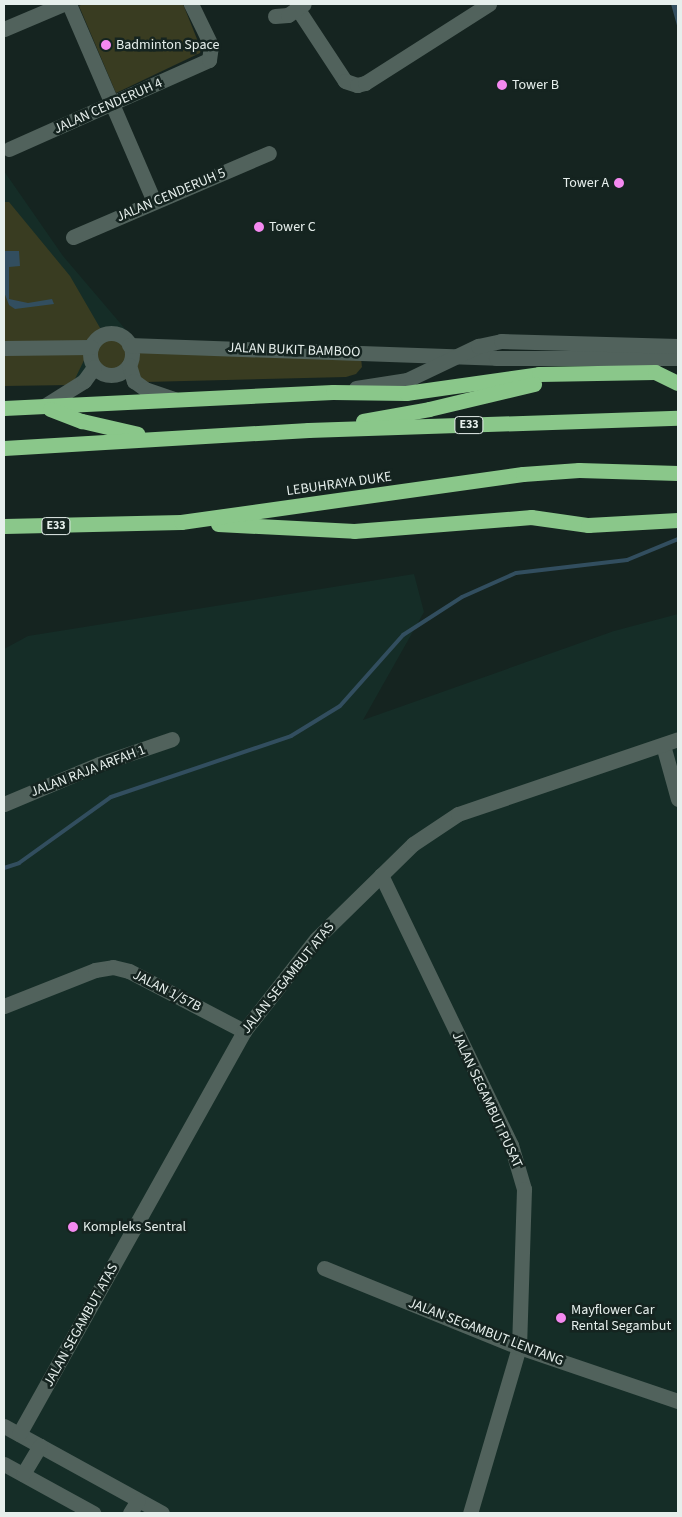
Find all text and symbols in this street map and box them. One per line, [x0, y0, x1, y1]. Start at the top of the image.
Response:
place label: Badminton Space [116, 37, 219, 53]
marker: Badminton Space [100, 39, 112, 51]
street label: JALAN CENDERUH 4 [51, 75, 165, 137]
place label: Tower B [512, 77, 559, 93]
marker: Tower B [496, 79, 508, 91]
street label: JALAN CENDERUH 5 [114, 164, 228, 226]
place label: Tower A [563, 175, 609, 191]
marker: Tower A [613, 177, 625, 189]
place label: Tower C [269, 219, 316, 235]
marker: Tower C [253, 221, 265, 233]
street label: JALAN BUKIT BAMBOO [227, 339, 361, 361]
road number: E33 [454, 416, 484, 434]
street label: LEBUHRAYA DUKE [285, 468, 393, 500]
road number: E33 [41, 516, 71, 536]
street label: JALAN RAJA ARFAH 1 [28, 741, 148, 801]
street label: JALAN SEGAMBUT ATAS [238, 919, 338, 1037]
street label: JALAN 1/57B [130, 967, 204, 1015]
street label: JALAN SEGAMBUT PUSAT [448, 1029, 526, 1171]
place label: Kompleks Sentral [83, 1219, 186, 1235]
marker: Kompleks Sentral [67, 1221, 79, 1233]
street label: JALAN SEGAMBUT ATAS [40, 1260, 122, 1390]
street label: JALAN SEGAMBUT LENTANG [406, 1295, 566, 1369]
place label: Mayflower Car Rental Segambut [571, 1302, 671, 1334]
marker: Mayflower Car Rental Segambut [555, 1312, 567, 1324]

